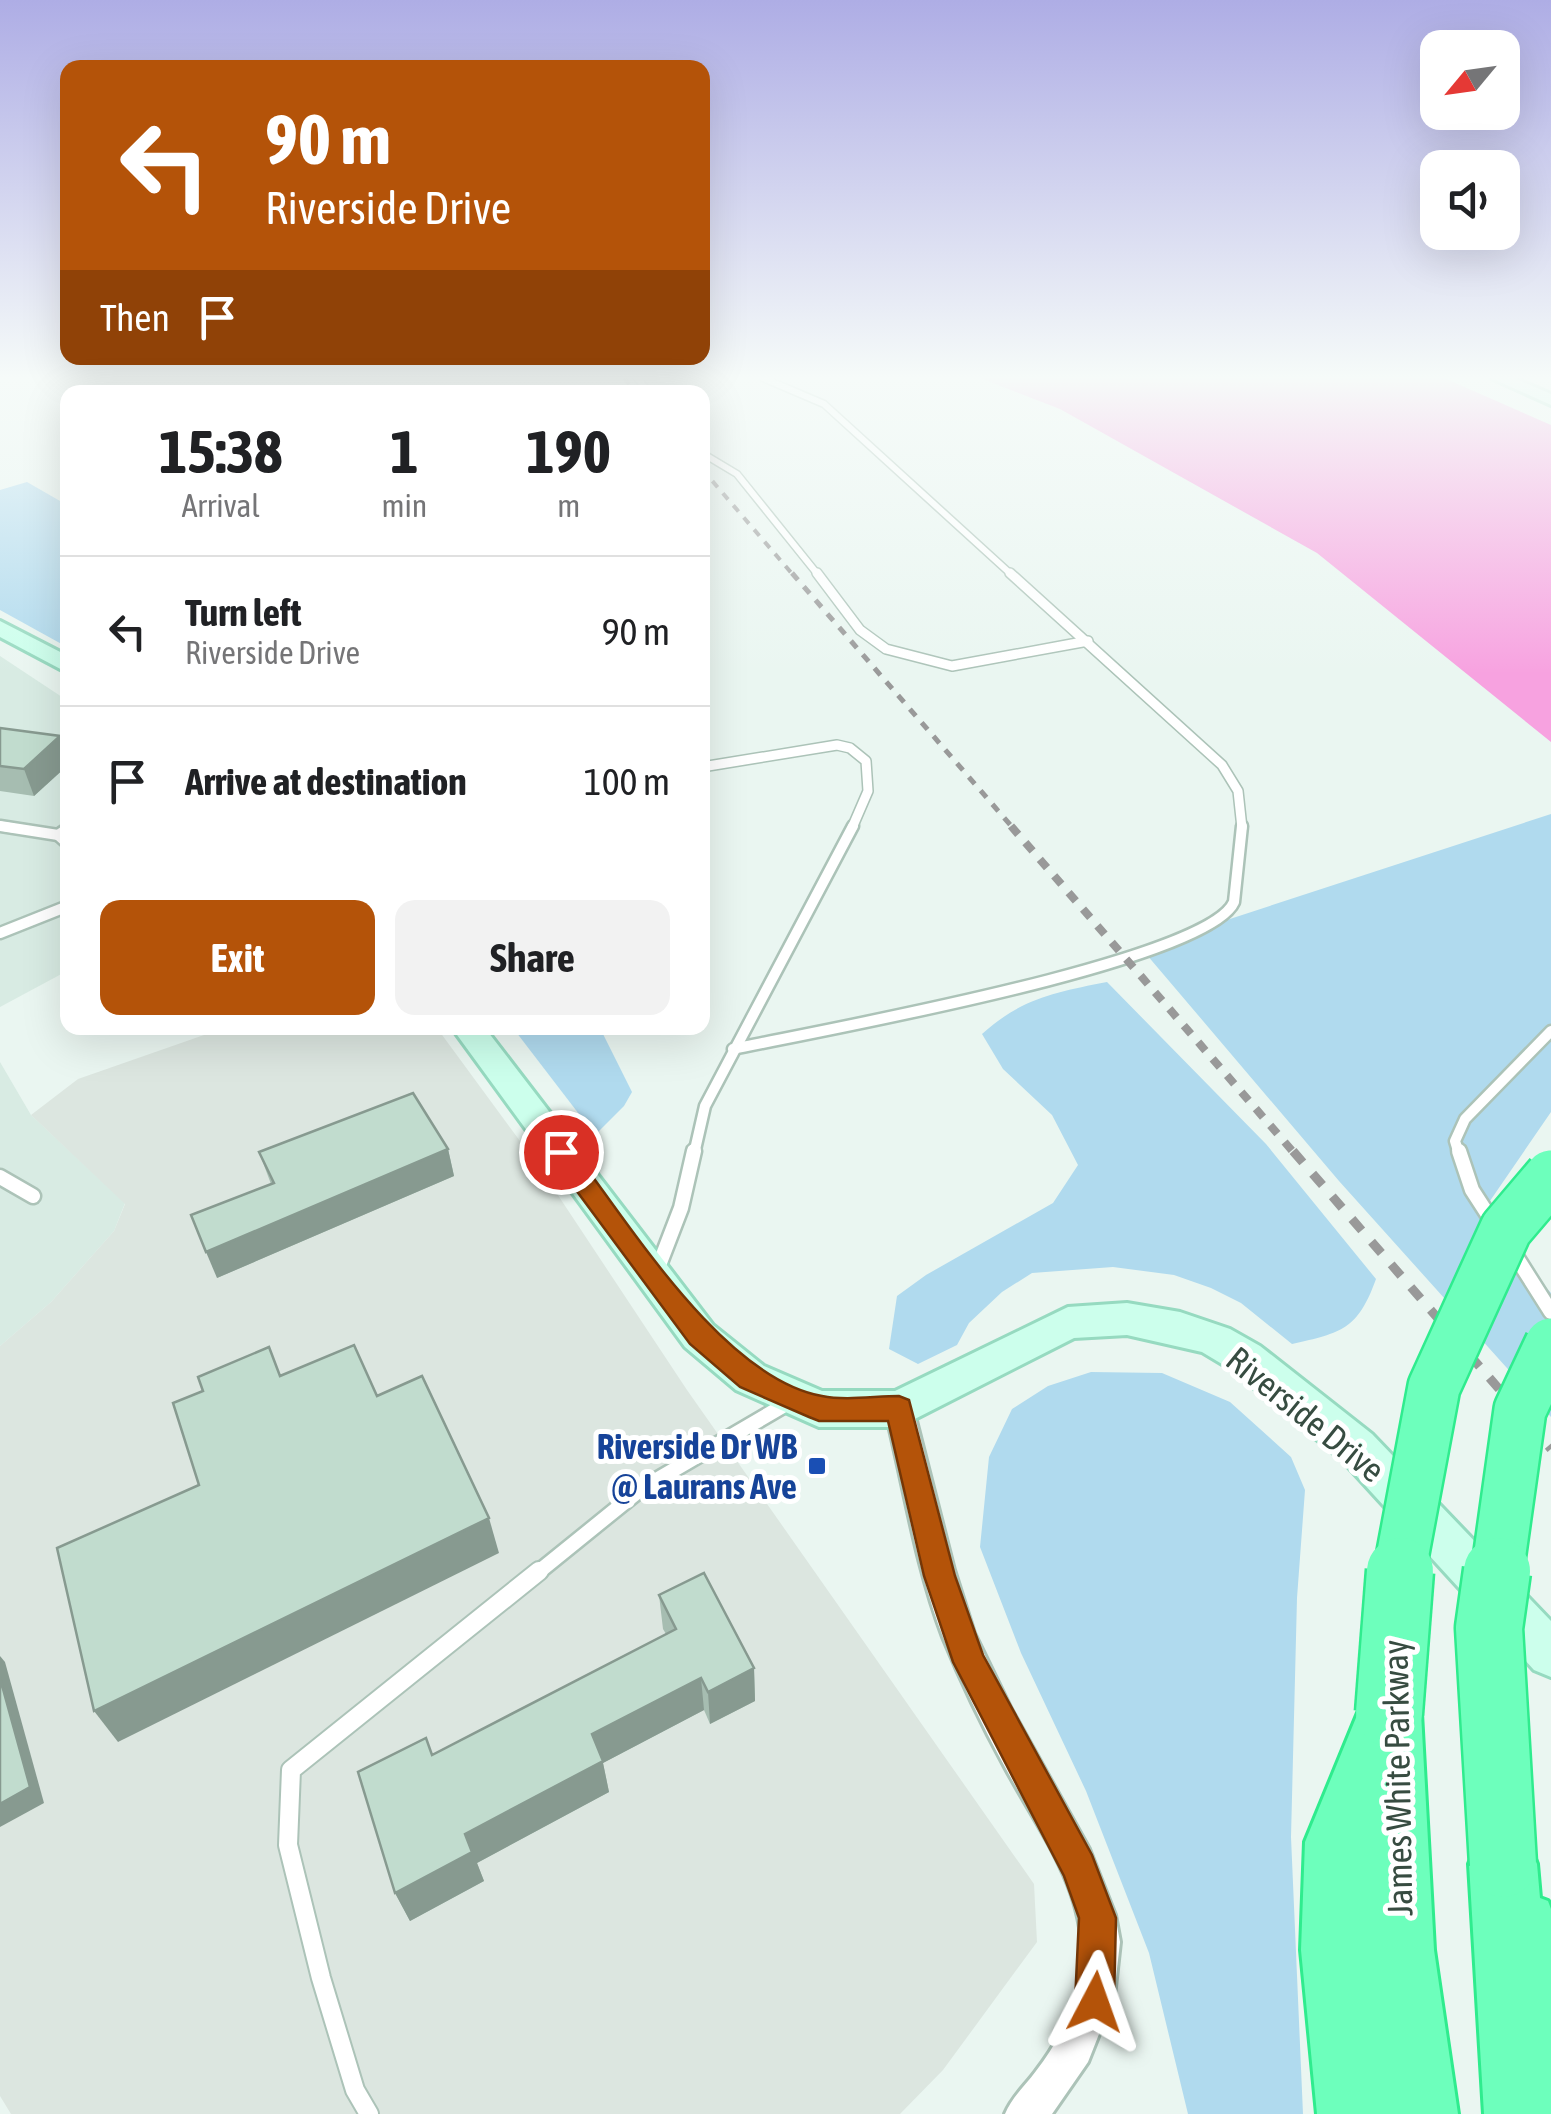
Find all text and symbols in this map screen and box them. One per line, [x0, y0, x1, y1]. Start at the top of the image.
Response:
north arrow [1420, 30, 1520, 130]
map controls [1420, 30, 1520, 250]
text: 90 m [265, 99, 391, 179]
icon: left [100, 100, 230, 230]
button: sound [1420, 150, 1520, 250]
text: Riverside Drive [265, 182, 511, 234]
icon: arrive [190, 290, 245, 345]
text: Then [100, 296, 170, 339]
text: 15:38 [159, 417, 282, 486]
text: 1 [390, 417, 419, 486]
text: 190 [526, 417, 611, 486]
text: Arrival [182, 487, 260, 524]
text: min [381, 487, 427, 524]
text: m [557, 487, 580, 524]
text: Turn left [185, 591, 301, 634]
icon: left [100, 604, 155, 659]
text: 90 m [602, 610, 670, 653]
text: Riverside Drive [185, 634, 360, 671]
icon: arrive [100, 754, 155, 809]
text: Arrive at destination [185, 760, 467, 803]
text: 100 m [584, 760, 670, 803]
button: Exit [100, 900, 375, 1015]
button: Share [395, 900, 670, 1015]
pin [519, 1110, 604, 1195]
icon: arrive [534, 1125, 589, 1180]
street label: Riverside Drive [1219, 1338, 1393, 1490]
place label: Riverside Dr WB @ Laurans Ave [597, 1426, 797, 1506]
marker: Riverside Dr WB @ Laurans Ave [806, 1455, 828, 1477]
street label: James White Parkway [1375, 1640, 1419, 1916]
position arrow [1043, 1950, 1147, 2054]

